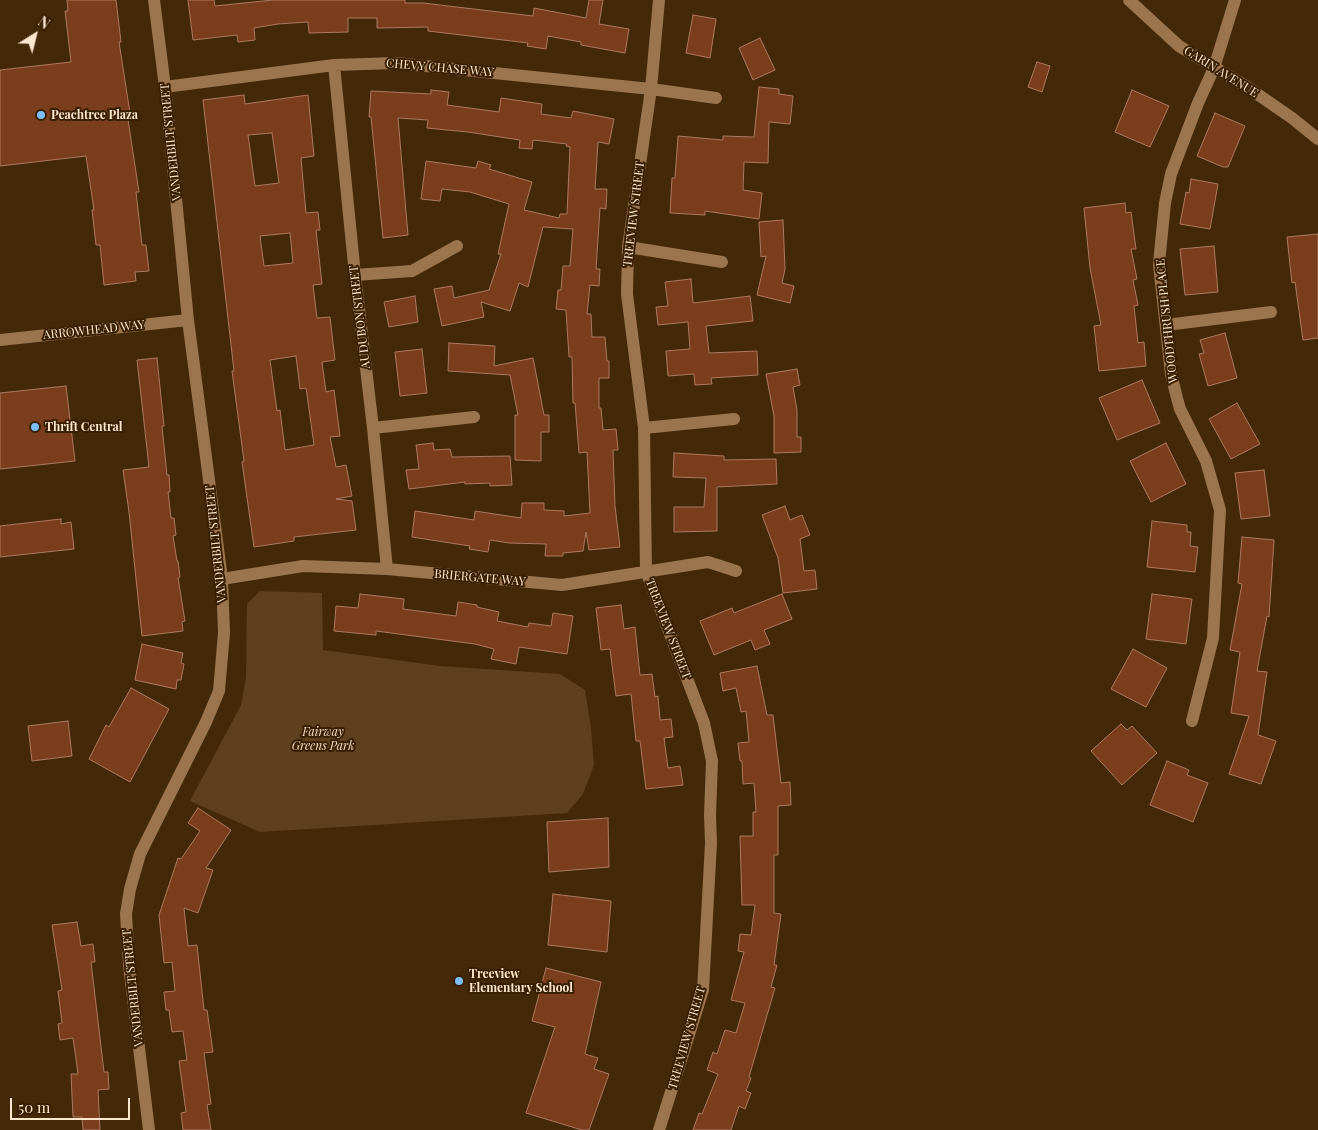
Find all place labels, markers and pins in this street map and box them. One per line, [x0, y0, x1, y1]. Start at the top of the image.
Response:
place label: Peachtree Plaza [51, 108, 138, 122]
marker: Peachtree Plaza [35, 109, 47, 121]
place label: Thrift Central [45, 420, 122, 434]
marker: Thrift Central [29, 421, 41, 433]
place label: Treeview Elementary School [469, 967, 573, 995]
marker: Treeview Elementary School [453, 975, 465, 987]

